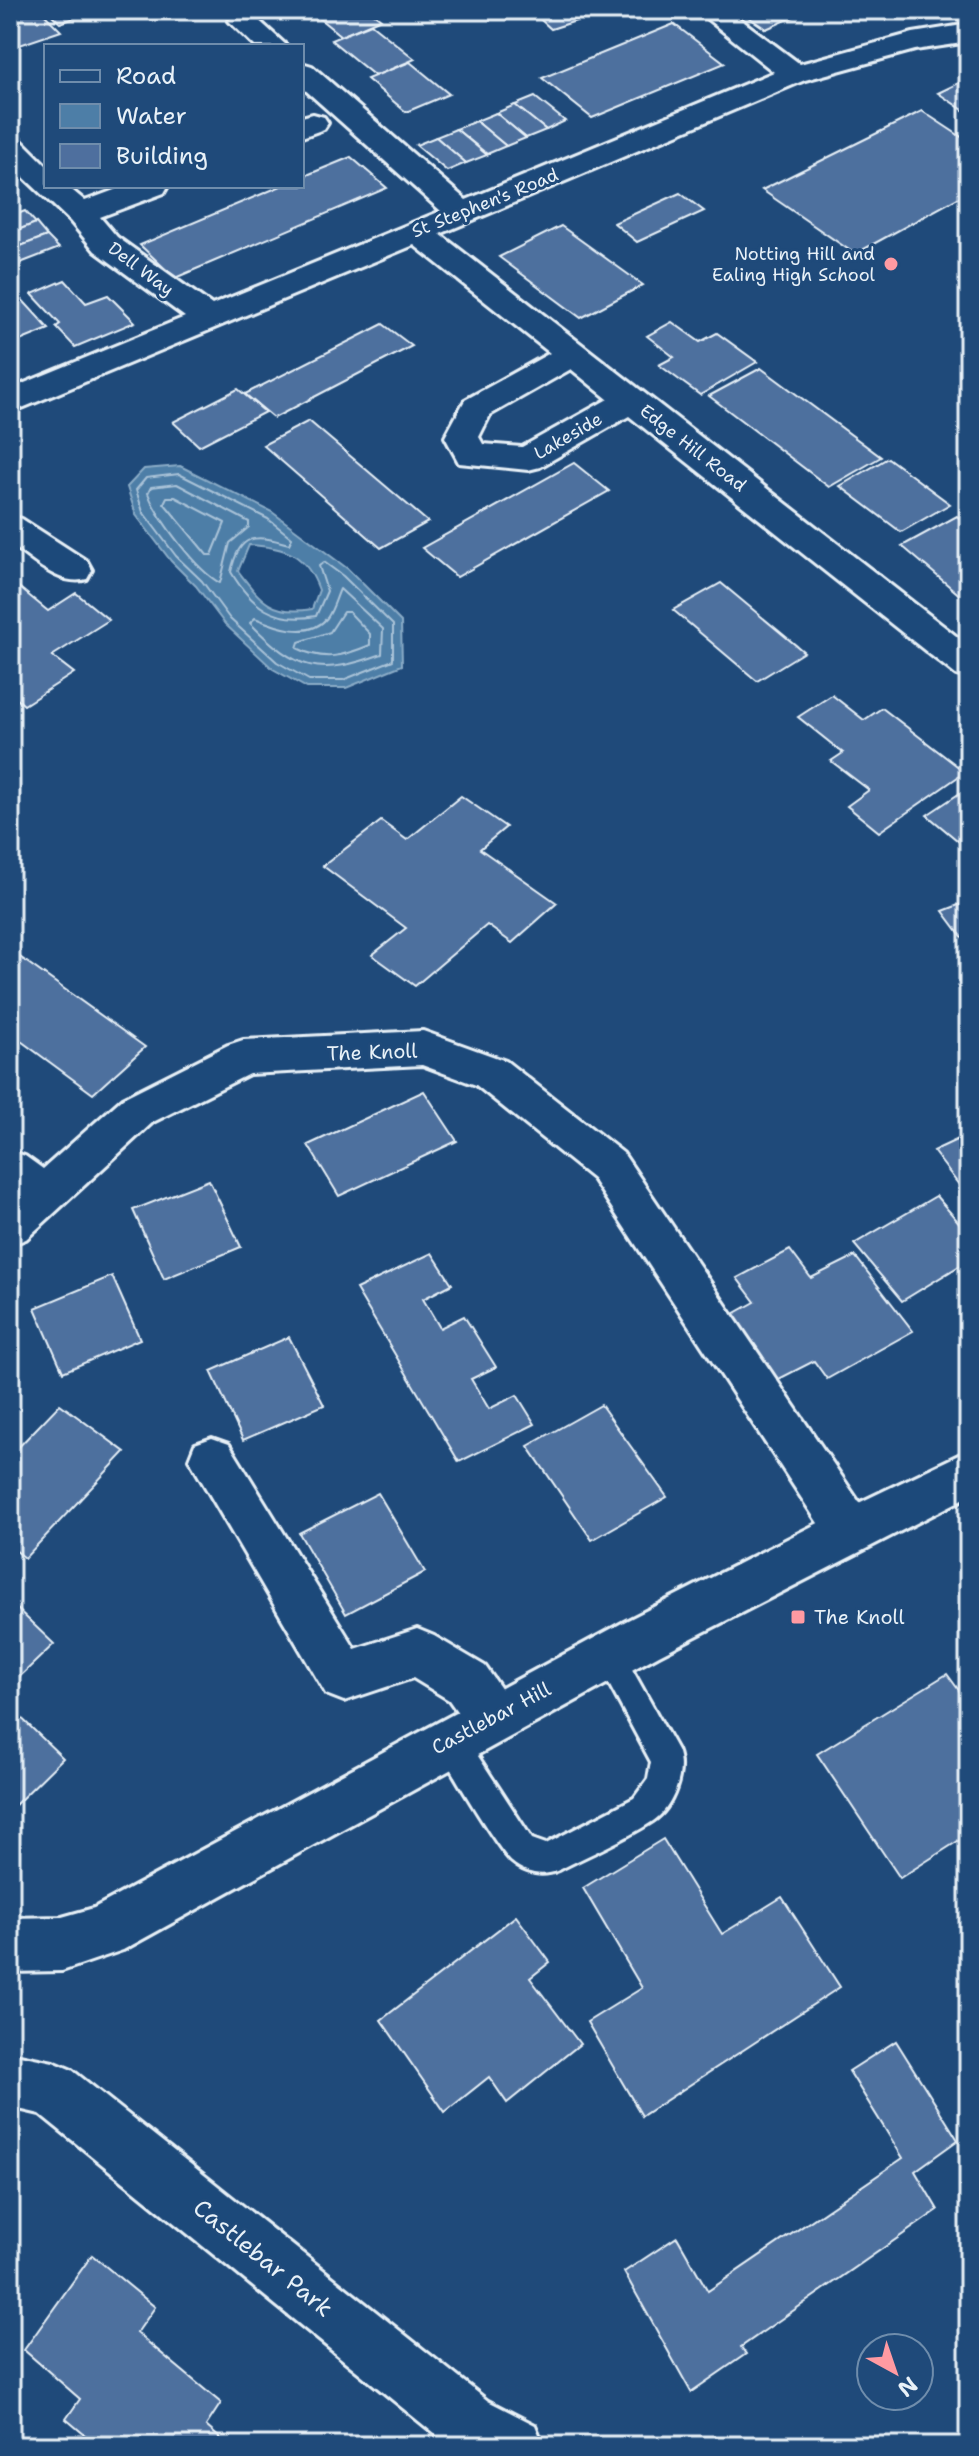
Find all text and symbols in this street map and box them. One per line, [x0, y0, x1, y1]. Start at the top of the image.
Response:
legend [44, 44, 304, 188]
text: Road [116, 60, 176, 92]
text: Water [116, 100, 187, 132]
text: Building [116, 140, 208, 172]
street label: St Stephen's Road [408, 163, 562, 243]
street label: Dell Way [103, 236, 179, 302]
place label: Notting Hill and Ealing High School [712, 242, 876, 287]
marker: Notting Hill and Ealing High School [882, 255, 900, 273]
street label: Edge Hill Road [635, 399, 751, 497]
street label: Lakeside [529, 407, 607, 465]
street label: The Knoll [326, 1037, 418, 1067]
place label: The Knoll [814, 1604, 905, 1630]
marker: The Knoll [789, 1608, 807, 1626]
street label: Castlebar Hill [427, 1676, 555, 1760]
street label: Castlebar Park [186, 2192, 340, 2324]
north arrow [855, 2332, 935, 2412]
text: N [892, 2370, 924, 2404]

